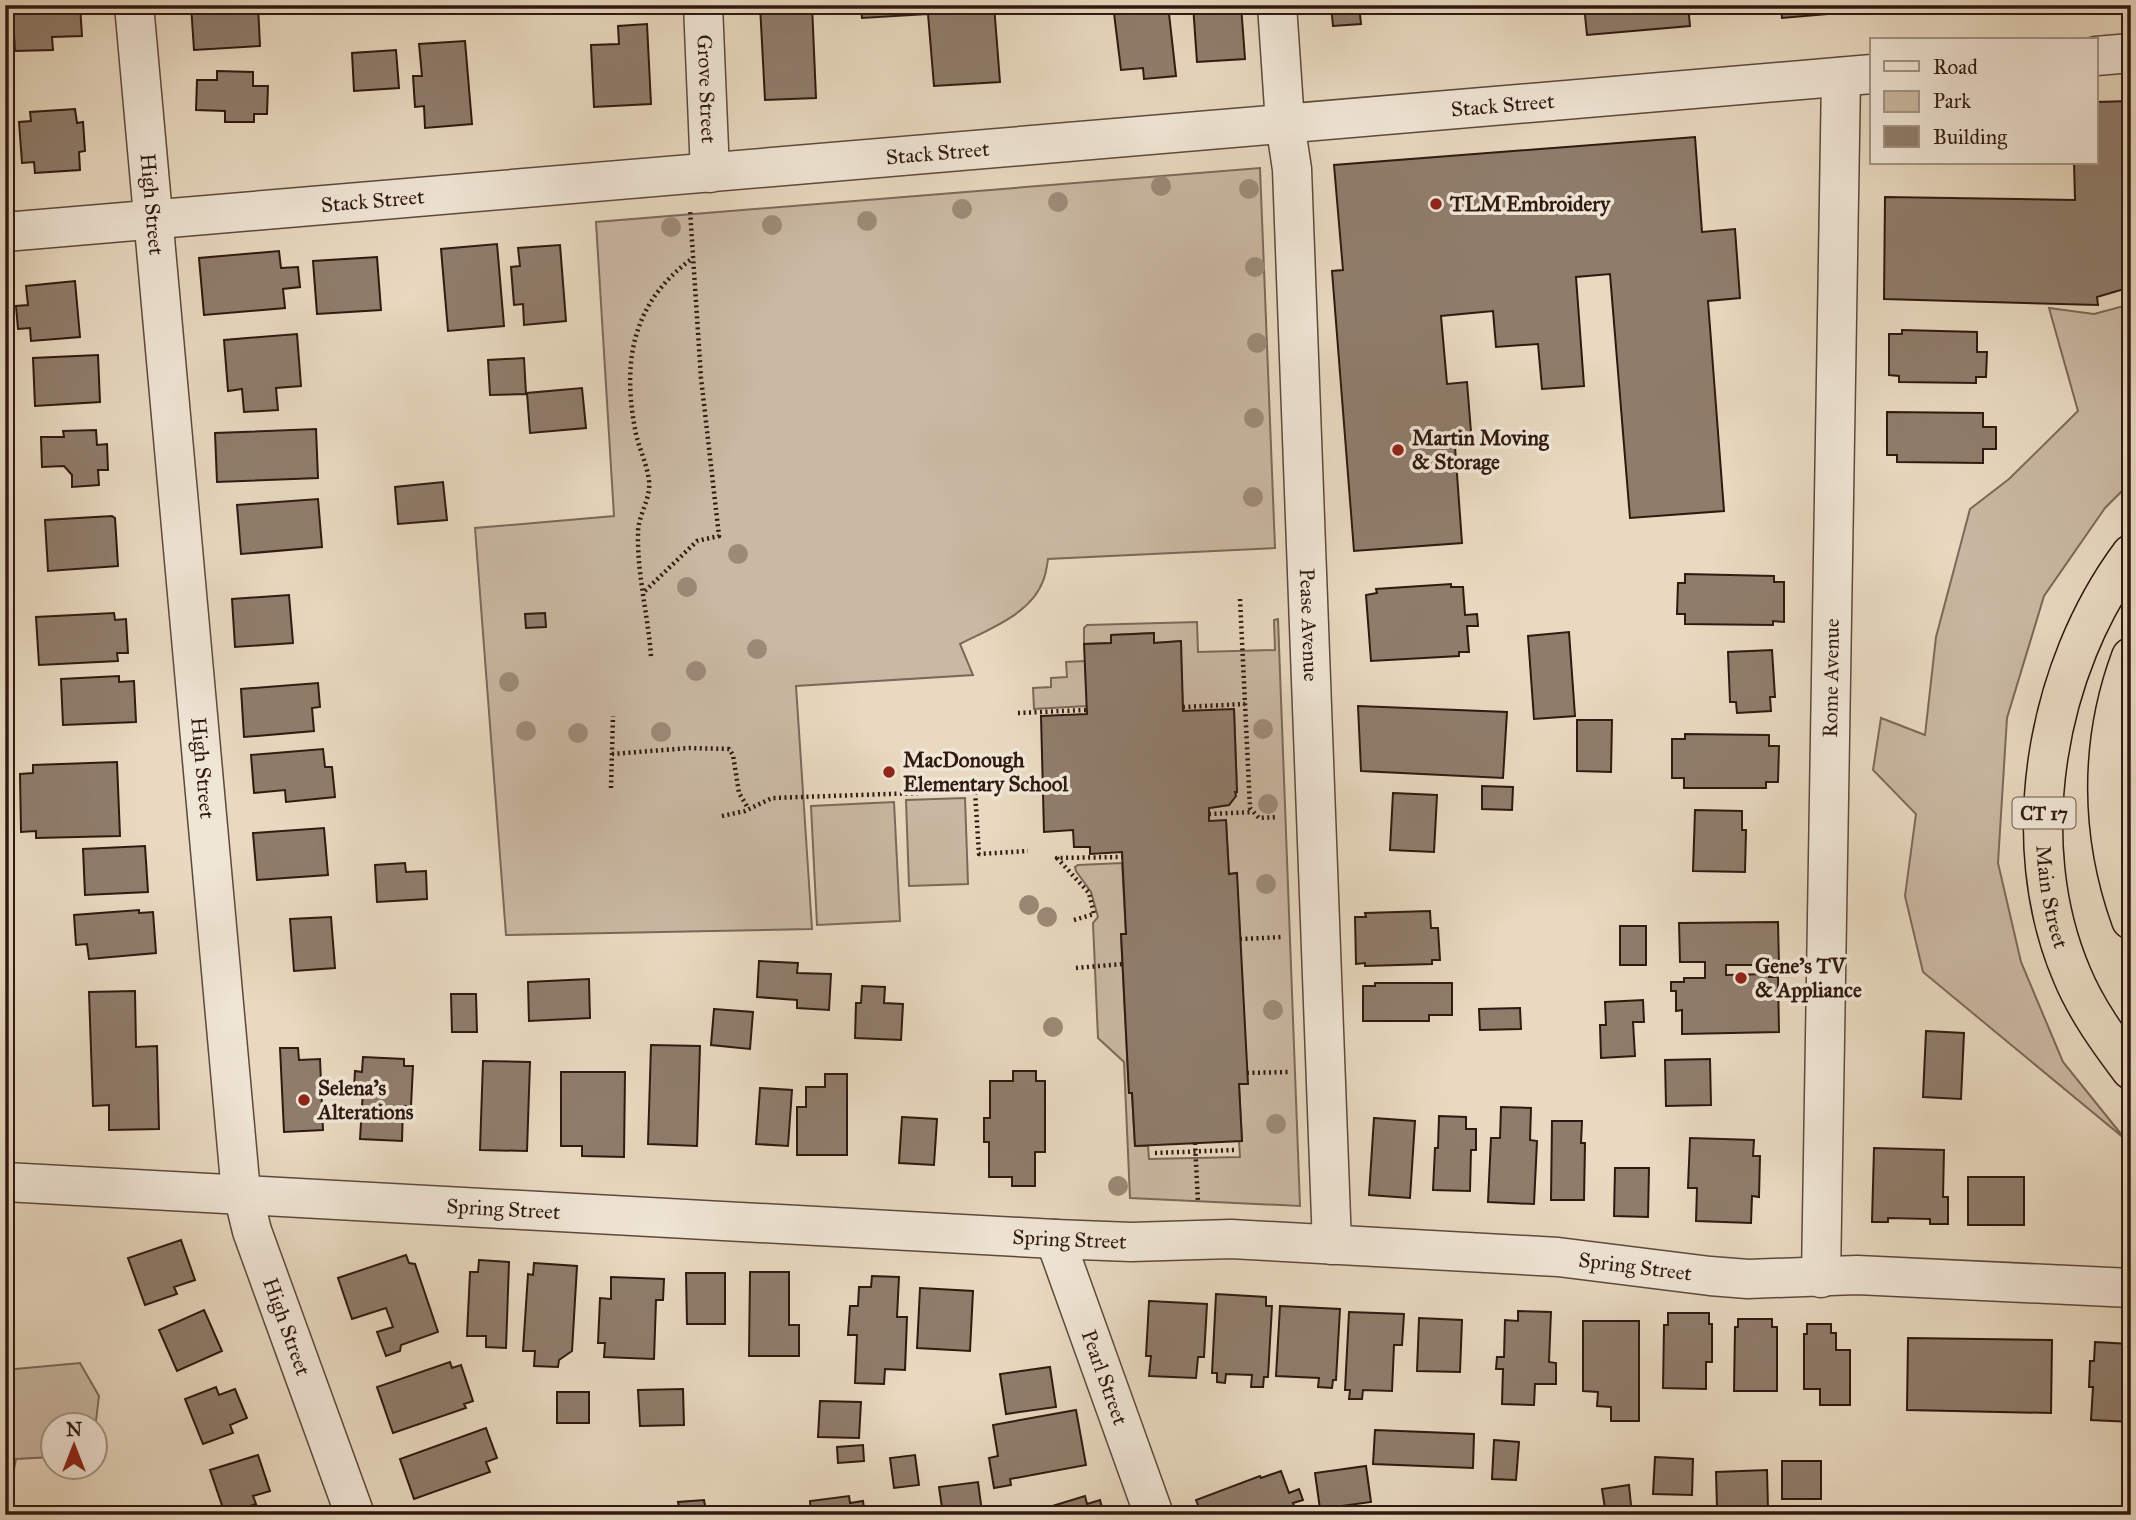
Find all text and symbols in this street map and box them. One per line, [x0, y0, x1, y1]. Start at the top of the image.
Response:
street label: Grove Street [691, 34, 722, 145]
legend [1870, 38, 2098, 164]
text: Road [1933, 54, 1978, 80]
street label: Stack Street [1450, 88, 1556, 123]
text: Park [1933, 88, 1971, 114]
text: Building [1933, 124, 2007, 150]
street label: Stack Street [885, 136, 991, 170]
street label: High Street [134, 152, 170, 257]
street label: Stack Street [320, 184, 426, 218]
place label: TLM Embroidery [1449, 191, 1611, 217]
marker: TLM Embroidery [1428, 196, 1444, 212]
place label: Martin Moving & Storage [1412, 425, 1550, 475]
marker: Martin Moving & Storage [1390, 442, 1406, 458]
street label: Pease Avenue [1294, 568, 1324, 682]
street label: Rome Avenue [1817, 618, 1845, 738]
street label: High Street [185, 716, 220, 821]
place label: MacDonough Elementary School [903, 747, 1069, 797]
marker: MacDonough Elementary School [881, 764, 897, 780]
road number: CT 17 [2012, 798, 2076, 828]
street label: Main Street [2030, 844, 2074, 952]
place label: Gene's TV & Appliance [1755, 953, 1862, 1003]
marker: Gene's TV & Appliance [1733, 970, 1749, 986]
place label: Selena's Alterations [316, 1075, 414, 1125]
marker: Selena's Alterations [296, 1092, 312, 1108]
street label: Spring Street [446, 1193, 562, 1225]
street label: Spring Street [1012, 1224, 1128, 1255]
street label: Spring Street [1577, 1247, 1694, 1287]
street label: High Street [257, 1274, 317, 1380]
street label: Pearl Street [1076, 1326, 1134, 1429]
north arrow [38, 1412, 108, 1482]
text: N [66, 1418, 82, 1441]

